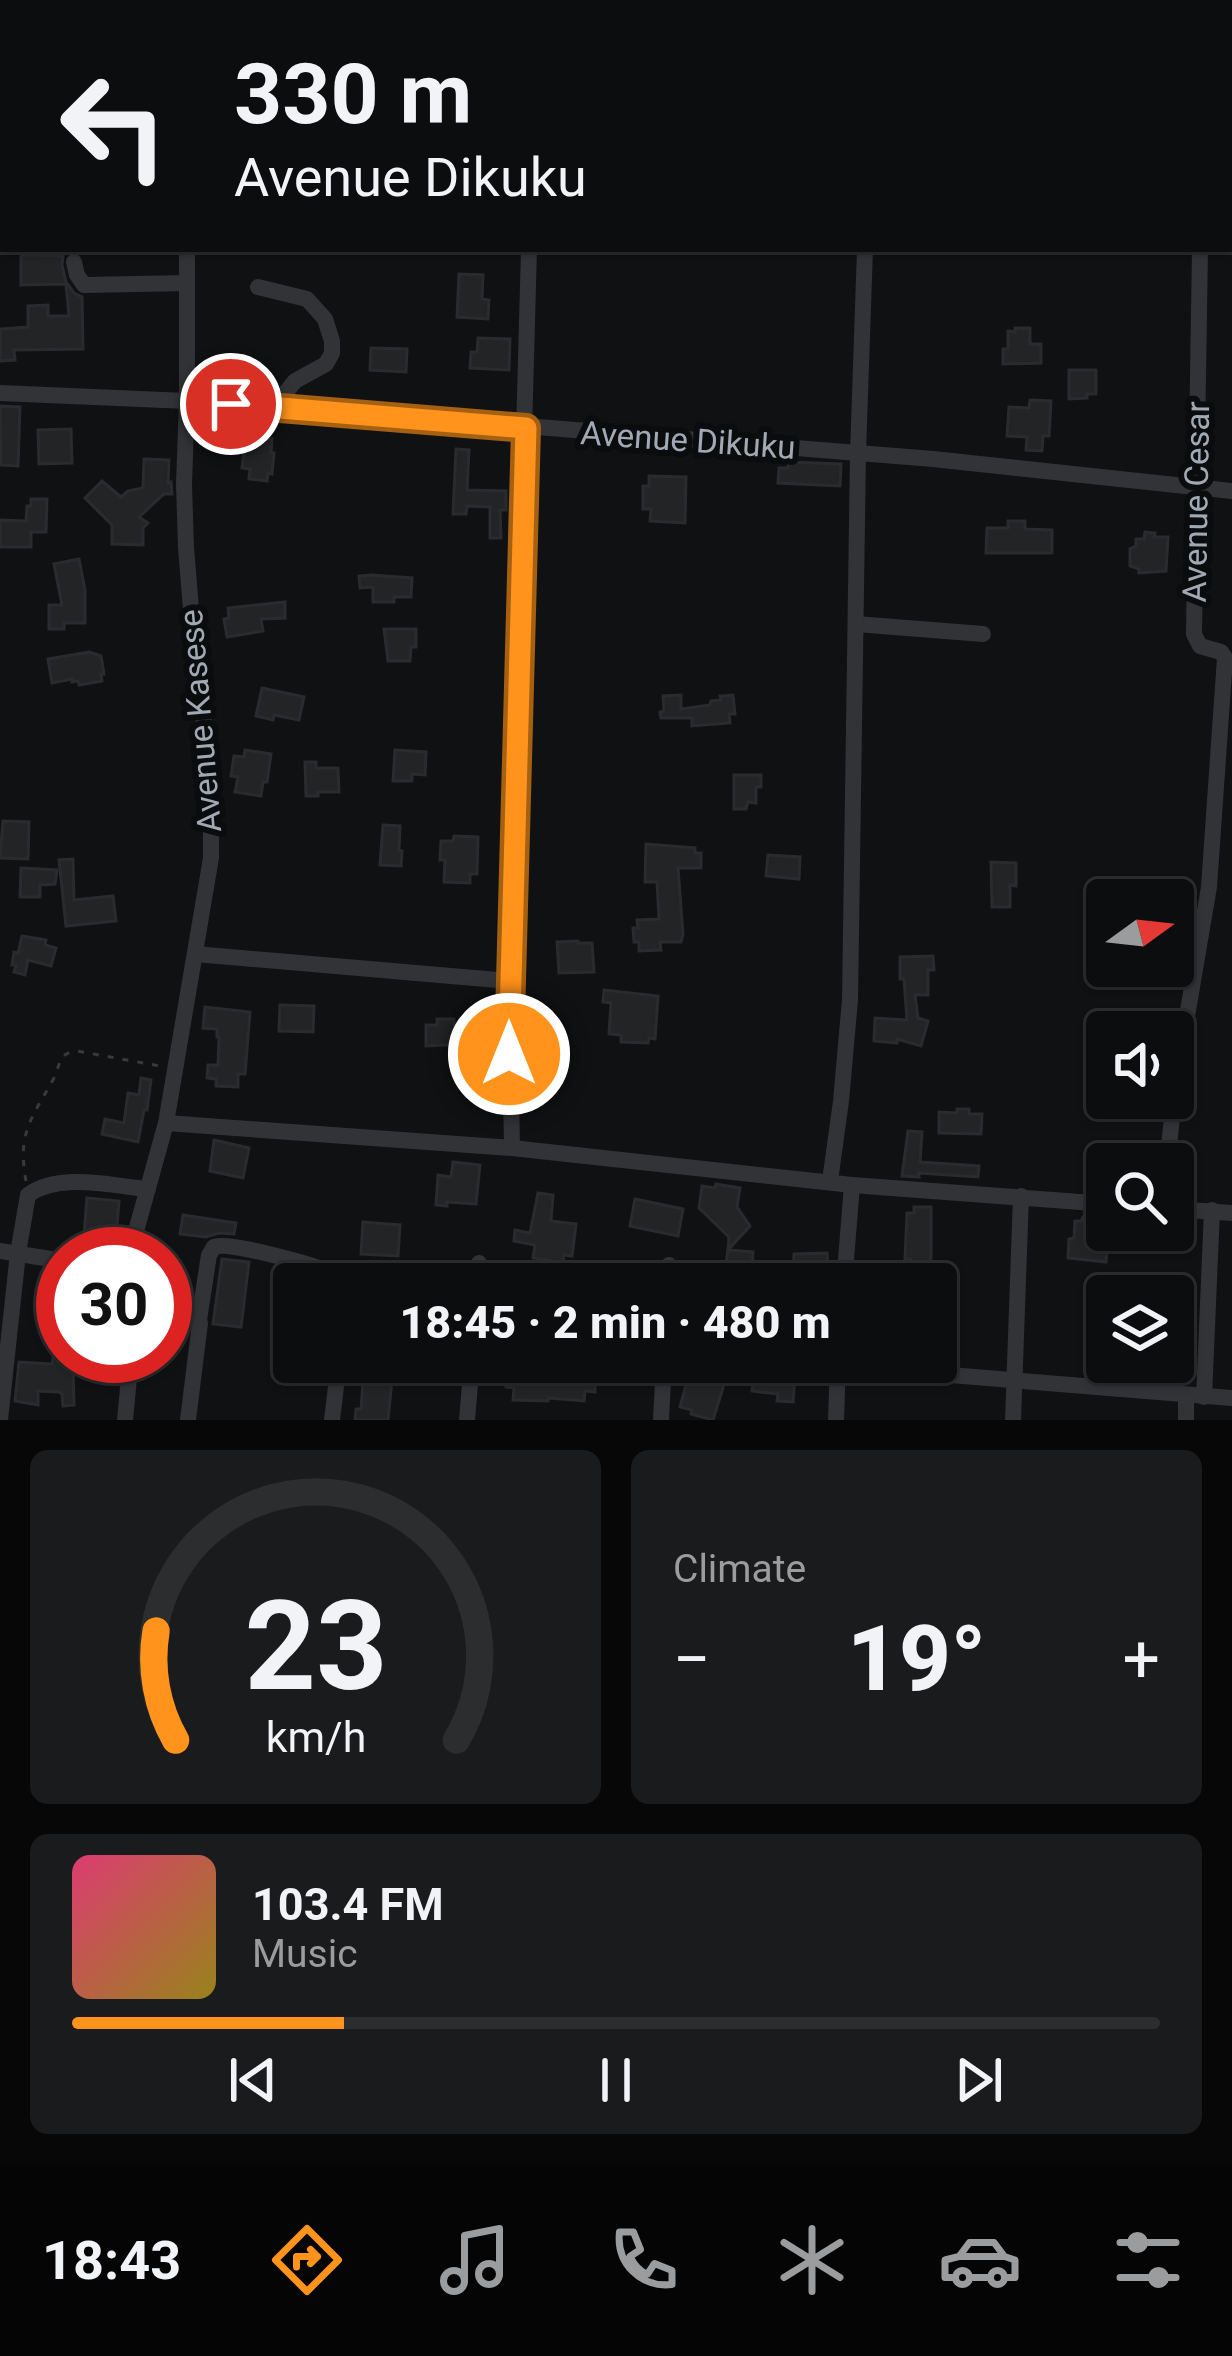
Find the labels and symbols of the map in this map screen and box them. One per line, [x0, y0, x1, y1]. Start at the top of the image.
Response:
pin [180, 353, 282, 455]
street label: Avenue Cesar [1175, 401, 1217, 603]
street label: Avenue Dikuku [579, 413, 797, 467]
street label: Avenue Kasese [171, 608, 229, 834]
north arrow [1086, 879, 1194, 987]
position arrow [446, 991, 572, 1117]
speed limit sign: 30 [36, 1227, 192, 1383]

